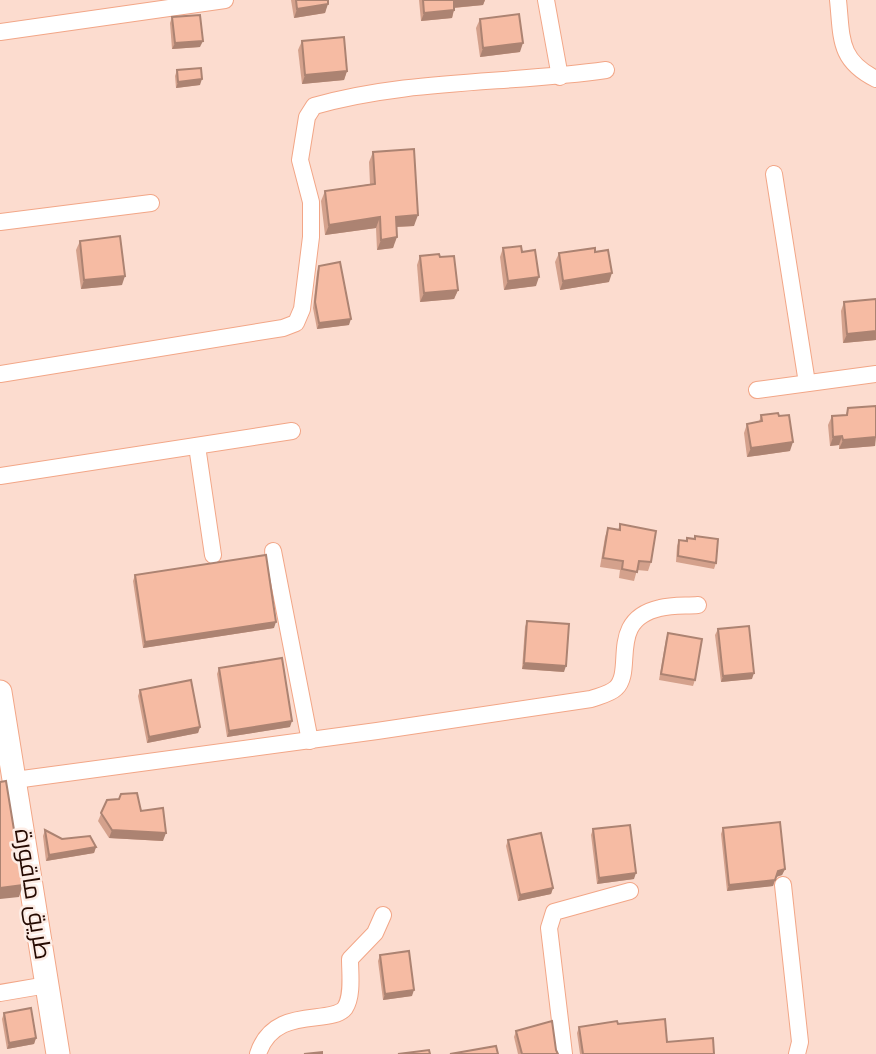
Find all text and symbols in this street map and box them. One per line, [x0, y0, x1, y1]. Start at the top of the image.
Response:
street label: طريق ماقورة [8, 827, 57, 962]

